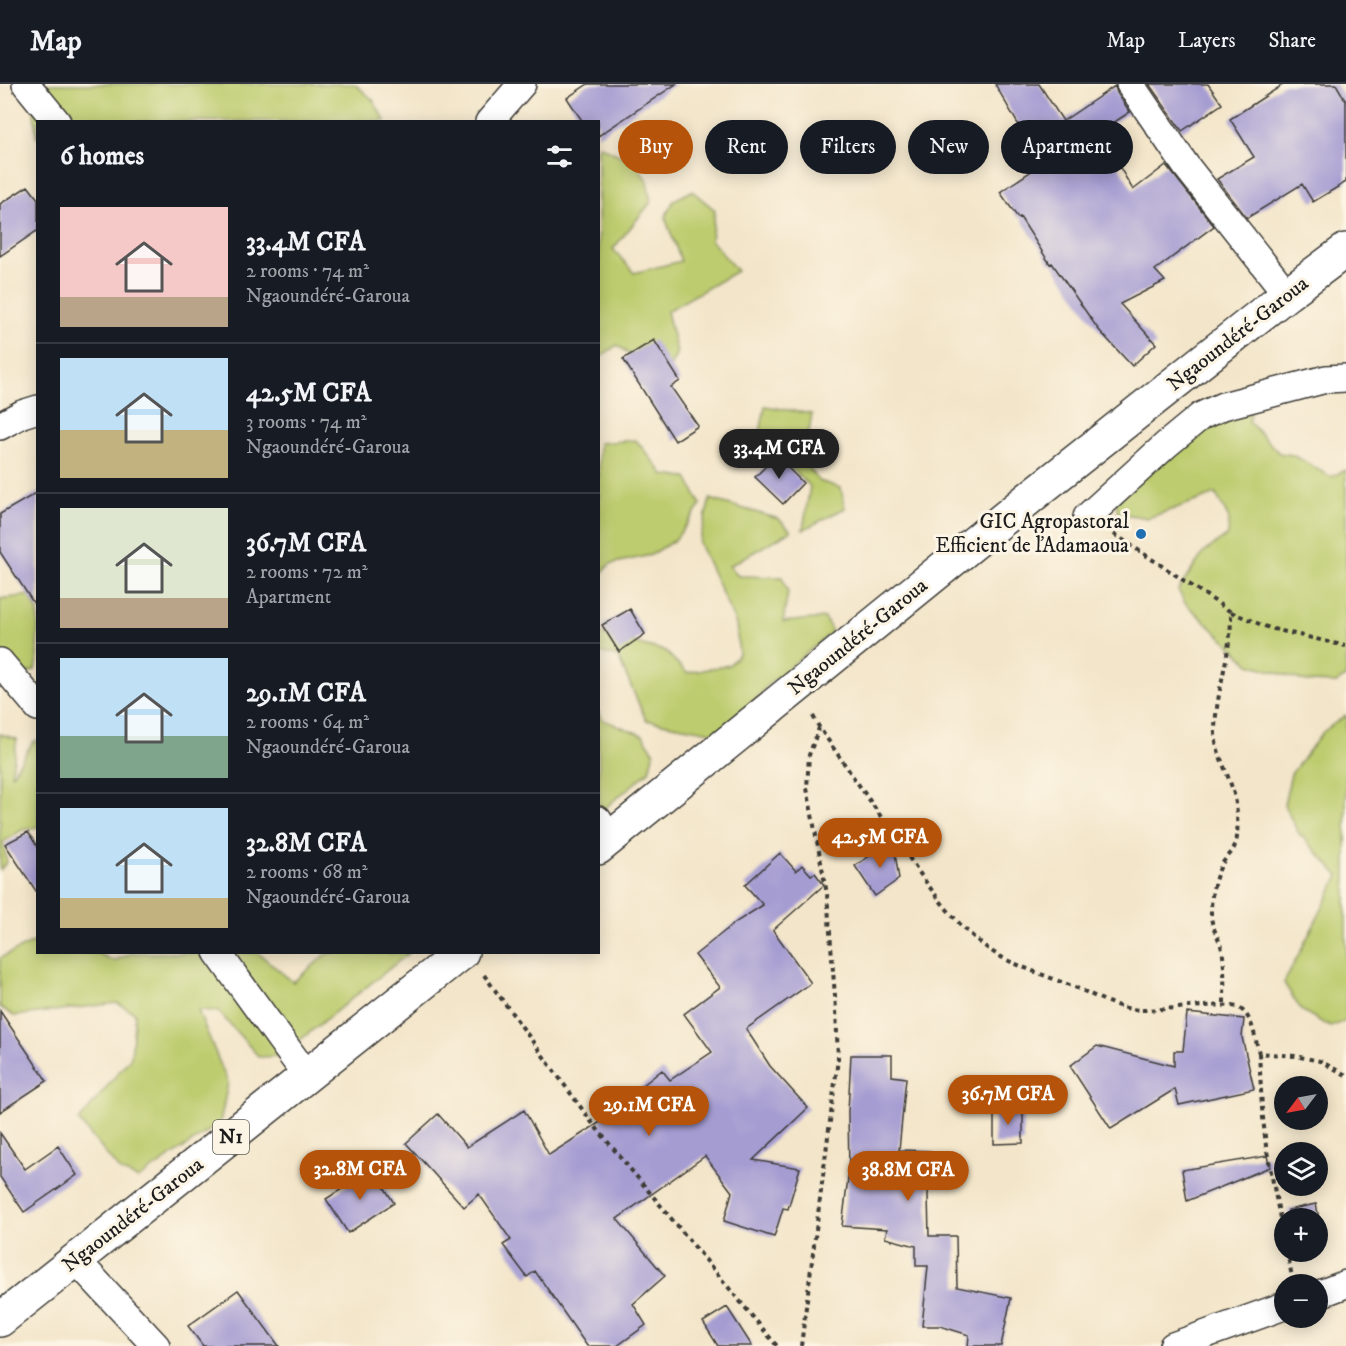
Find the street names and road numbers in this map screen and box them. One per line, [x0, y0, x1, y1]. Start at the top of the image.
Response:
street label: Ngaoundéré-Garoua [1162, 271, 1314, 397]
street label: Ngaoundéré-Garoua [783, 573, 933, 701]
road number: N1 [213, 1120, 249, 1154]
street label: Ngaoundéré-Garoua [57, 1152, 209, 1278]

